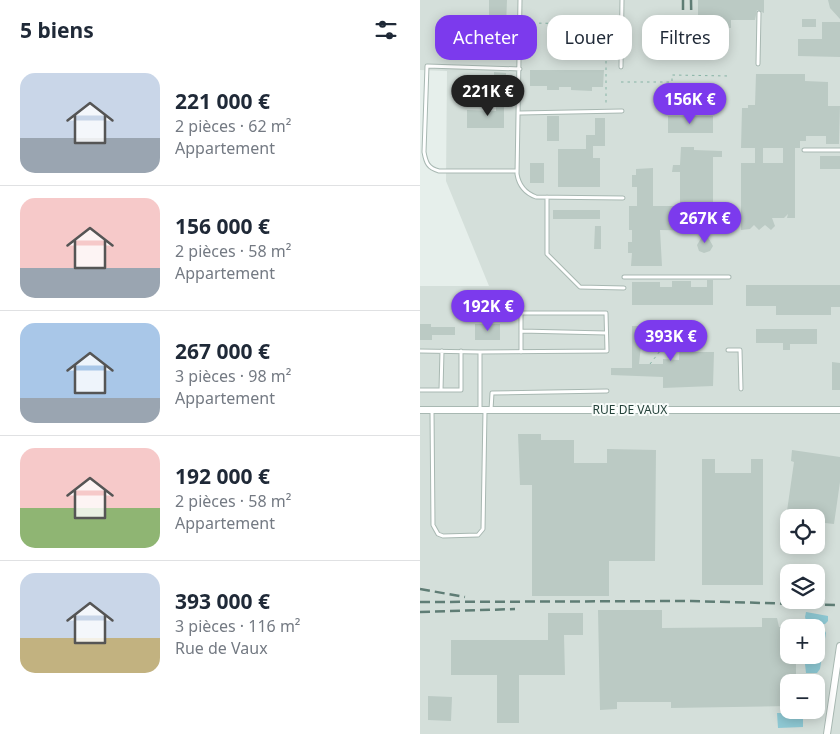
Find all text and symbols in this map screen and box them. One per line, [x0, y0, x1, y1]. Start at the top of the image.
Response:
chip: Acheter [435, 15, 537, 60]
chip: Louer [547, 15, 632, 60]
chip: Filtres [642, 15, 729, 60]
text: 5 biens [20, 16, 94, 44]
icon: filters [372, 16, 400, 44]
pin: 221K € [447, 74, 529, 117]
text: 221K € [462, 80, 514, 102]
pin: 156K € [649, 82, 731, 125]
text: 221 000 € [175, 87, 270, 115]
text: 156K € [664, 88, 716, 110]
icon: home [60, 93, 120, 153]
text: 2 pièces · 62 m² [175, 115, 291, 137]
text: Appartement [175, 137, 275, 159]
pin: 267K € [664, 202, 746, 244]
text: 267K € [679, 207, 731, 229]
text: 156 000 € [175, 212, 270, 240]
icon: home [60, 218, 120, 278]
text: 2 pièces · 58 m² [175, 240, 291, 262]
text: Appartement [175, 262, 275, 284]
pin: 192K € [447, 290, 529, 332]
text: 192K € [462, 295, 514, 317]
pin: 393K € [630, 320, 712, 362]
text: 393K € [645, 325, 697, 347]
text: 267 000 € [175, 337, 270, 365]
icon: home [60, 343, 120, 403]
text: 3 pièces · 98 m² [175, 365, 291, 387]
text: Appartement [175, 387, 275, 409]
street label: RUE DE VAUX [593, 401, 667, 418]
text: 192 000 € [175, 462, 270, 490]
icon: home [60, 468, 120, 528]
text: 2 pièces · 58 m² [175, 490, 291, 512]
map controls [780, 509, 825, 719]
button: locate [780, 509, 825, 554]
text: Appartement [175, 512, 275, 534]
button: layers [780, 564, 825, 609]
text: 393 000 € [175, 587, 270, 615]
icon: home [60, 593, 120, 653]
text: 3 pièces · 116 m² [175, 615, 300, 637]
button: + [780, 619, 825, 664]
text: Rue de Vaux [175, 637, 268, 659]
button: − [780, 674, 825, 719]

